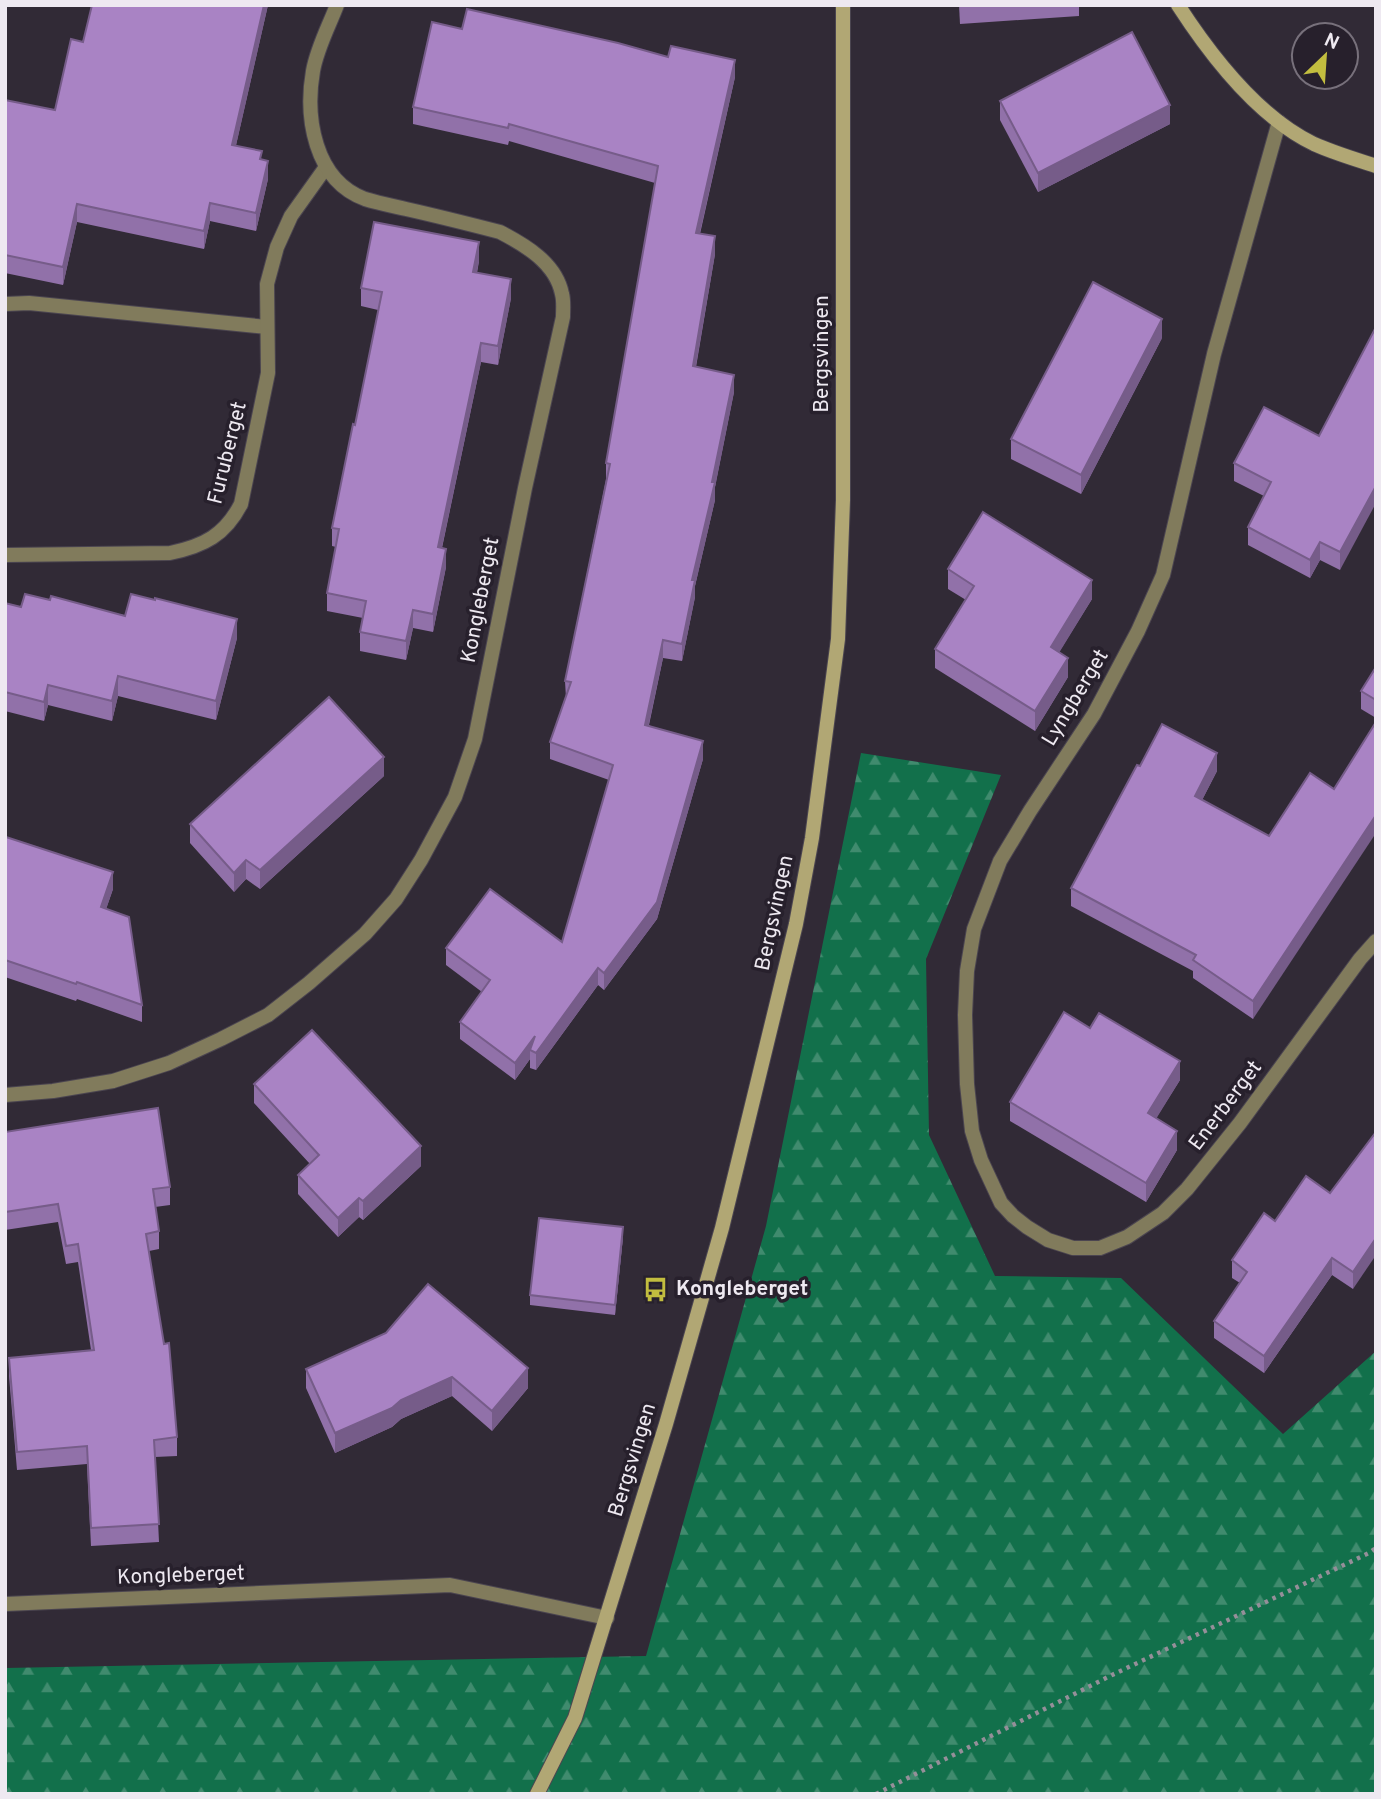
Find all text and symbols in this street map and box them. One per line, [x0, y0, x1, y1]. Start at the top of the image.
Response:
north arrow [1290, 21, 1360, 91]
text: N [1320, 29, 1343, 56]
street label: Bergsvingen [809, 295, 836, 413]
street label: Furuberget [202, 399, 254, 507]
street label: Kongleberget [456, 535, 506, 665]
street label: Lyngberget [1037, 645, 1115, 751]
street label: Bergsvingen [750, 853, 800, 973]
street label: Enerberget [1183, 1055, 1269, 1157]
bus stop icon: Kongleberget [642, 1275, 670, 1303]
place label: Kongleberget [676, 1276, 808, 1303]
street label: Bergsvingen [603, 1400, 663, 1520]
street label: Kongleberget [117, 1560, 245, 1592]

